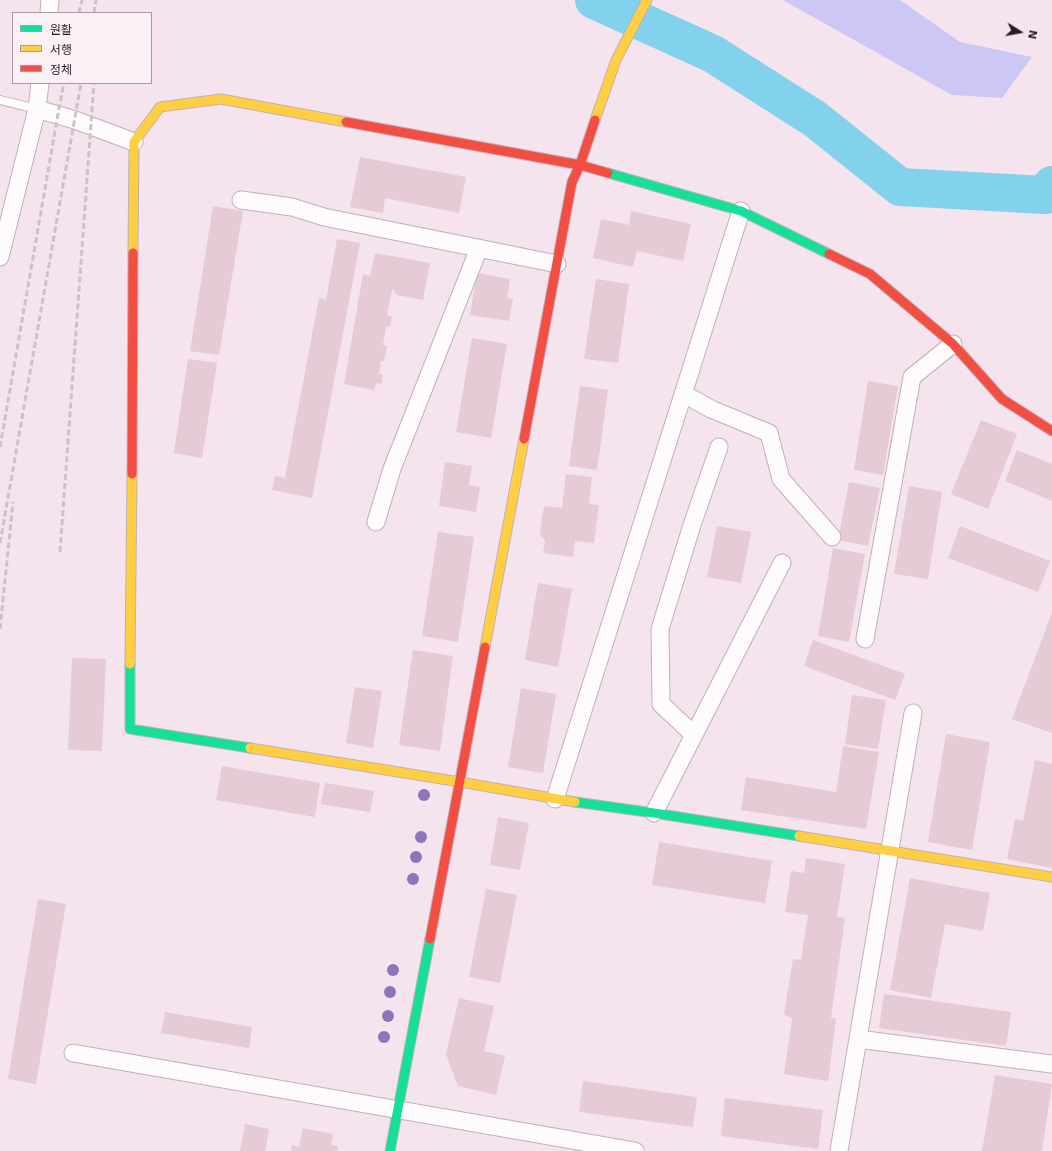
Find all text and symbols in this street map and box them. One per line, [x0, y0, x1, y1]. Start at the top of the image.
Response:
legend [12, 12, 152, 84]
north arrow [1000, 12, 1040, 52]
text: 원활 [50, 23, 72, 37]
text: N [1025, 29, 1040, 40]
text: 서행 [50, 43, 72, 57]
text: 정체 [50, 63, 72, 77]

